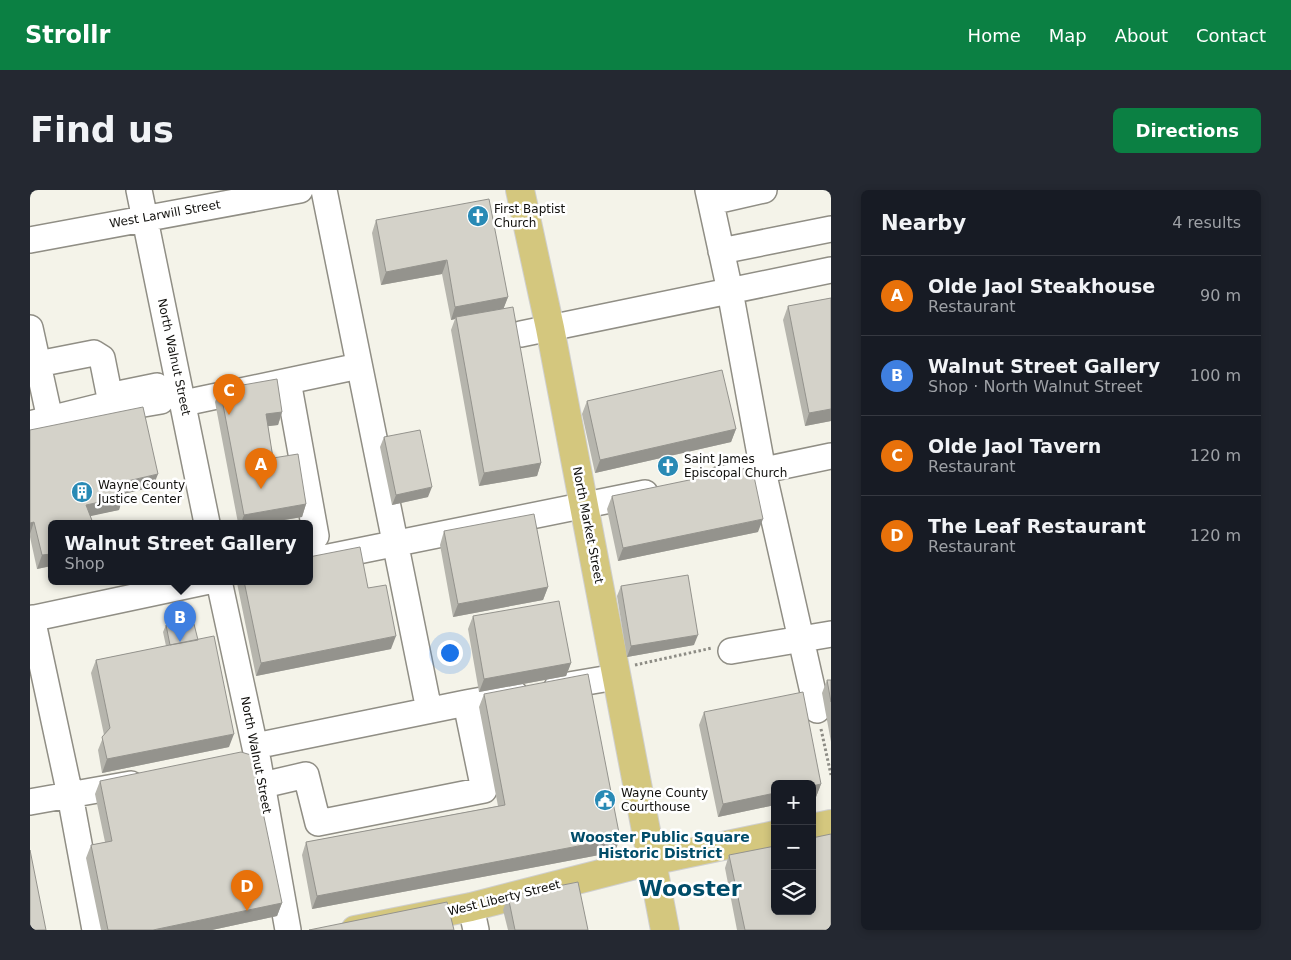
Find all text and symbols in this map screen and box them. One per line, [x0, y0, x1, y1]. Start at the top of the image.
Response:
text: Strollr [25, 21, 110, 49]
text: Home [968, 25, 1021, 46]
text: Map [1049, 25, 1087, 46]
text: About [1115, 25, 1168, 46]
text: Contact [1196, 25, 1266, 46]
button: Directions [1113, 108, 1261, 153]
text: Find us [30, 110, 174, 150]
street label: West Larwill Street [108, 197, 222, 231]
place label: First Baptist Church [494, 202, 566, 230]
church icon: First Baptist Church [466, 204, 490, 228]
text: Nearby [881, 211, 966, 235]
text: 4 results [1172, 213, 1241, 232]
text: Olde Jaol Steakhouse [928, 275, 1155, 297]
text: A [891, 286, 903, 305]
text: 90 m [1200, 286, 1241, 305]
street label: North Walnut Street [155, 297, 193, 417]
text: Restaurant [928, 297, 1016, 316]
text: Walnut Street Gallery [928, 355, 1160, 377]
text: B [891, 366, 903, 385]
text: 100 m [1190, 366, 1241, 385]
pin: C [213, 374, 245, 415]
text: Shop · North Walnut Street [928, 377, 1143, 396]
text: Olde Jaol Tavern [928, 435, 1101, 457]
text: C [891, 446, 903, 465]
text: 120 m [1190, 446, 1241, 465]
pin: A [245, 448, 277, 489]
place label: Saint James Episcopal Church [684, 452, 787, 480]
church icon: Saint James Episcopal Church [656, 454, 680, 478]
text: Restaurant [928, 457, 1016, 476]
street label: North Market Street [570, 465, 606, 585]
place label: Wayne County Justice Center [97, 478, 185, 506]
building icon: Wayne County Justice Center [70, 480, 94, 504]
text: The Leaf Restaurant [928, 515, 1146, 537]
popup [48, 520, 313, 585]
text: D [890, 526, 904, 545]
text: 120 m [1190, 526, 1241, 545]
text: Walnut Street Gallery [64, 532, 297, 554]
text: Restaurant [928, 537, 1016, 556]
text: Shop [64, 554, 105, 573]
pin: B [164, 601, 196, 642]
your location [437, 640, 463, 666]
street label: North Walnut Street [238, 695, 274, 815]
map controls [771, 780, 816, 915]
button: + [771, 780, 816, 825]
place label: Wayne County Courthouse [621, 786, 708, 814]
public building icon: Wayne County Courthouse [593, 788, 617, 812]
button: − [771, 825, 816, 870]
district label: Wooster Public Square Historic District [570, 829, 750, 861]
pin: D [231, 870, 263, 911]
button: layers [771, 870, 816, 915]
district label: Wooster [638, 876, 742, 901]
street label: West Liberty Street [446, 877, 562, 919]

